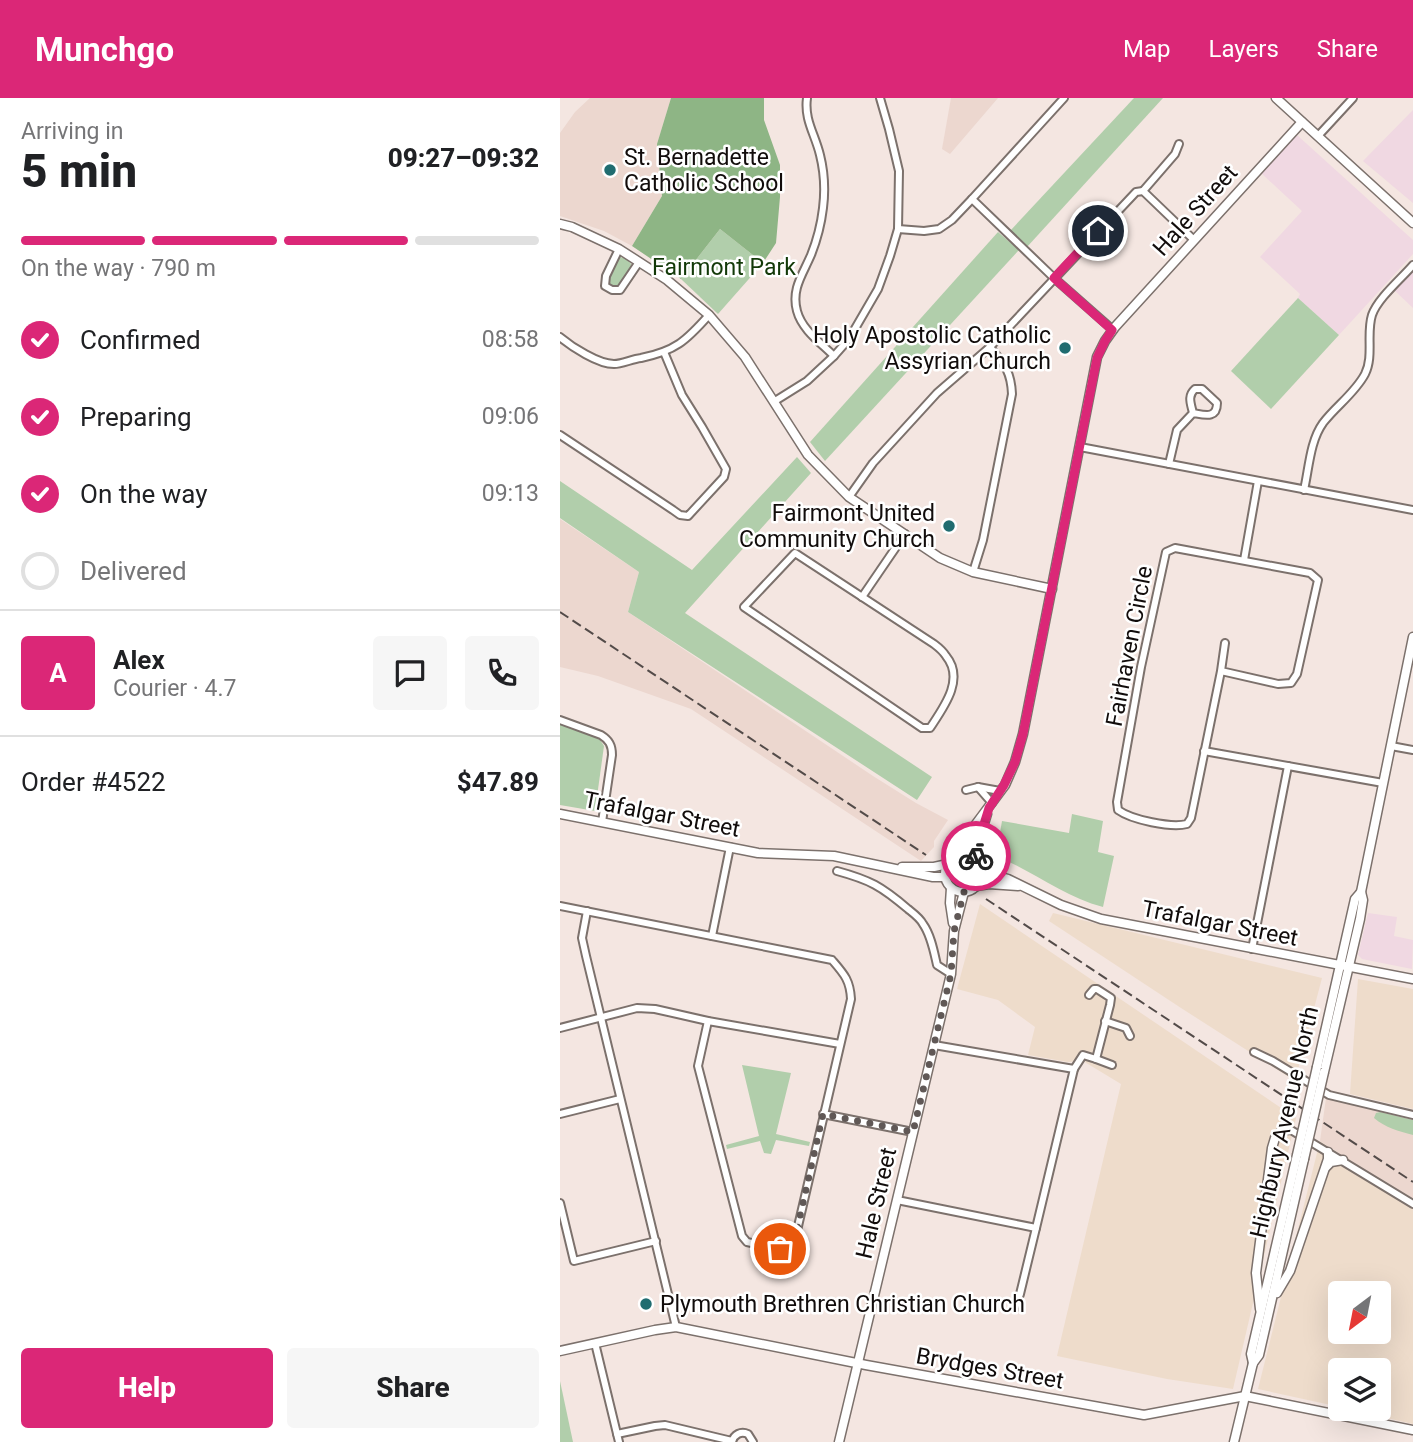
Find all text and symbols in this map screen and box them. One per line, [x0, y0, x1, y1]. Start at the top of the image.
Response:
text: Munchgo [35, 30, 174, 69]
text: Map [1123, 35, 1171, 63]
text: Layers [1209, 35, 1279, 63]
text: Share [1317, 35, 1378, 63]
text: Arriving in [21, 118, 124, 145]
text: 09:27–09:32 [388, 143, 539, 173]
text: 5 min [21, 144, 137, 198]
place label: St. Bernadette Catholic School [624, 144, 784, 197]
street label: Hale Street [1148, 159, 1243, 261]
marker: St. Bernadette Catholic School [602, 162, 618, 178]
pin [1068, 201, 1128, 261]
icon: home [1079, 212, 1117, 250]
park label: Fairmont Park [652, 254, 796, 281]
text: On the way · 790 m [21, 255, 216, 282]
icon: check [21, 321, 59, 359]
place label: Holy Apostolic Catholic Assyrian Church [813, 322, 1051, 375]
text: Confirmed [80, 325, 201, 355]
text: 08:58 [482, 326, 539, 353]
marker: Holy Apostolic Catholic Assyrian Church [1057, 340, 1073, 356]
icon: check [21, 398, 59, 436]
text: Preparing [80, 402, 192, 432]
text: 09:06 [482, 403, 539, 430]
icon: check [21, 475, 59, 513]
text: On the way [80, 479, 208, 509]
text: 09:13 [482, 480, 539, 507]
place label: Fairmont United Community Church [739, 500, 935, 553]
marker: Fairmont United Community Church [941, 518, 957, 534]
text: Delivered [80, 556, 187, 586]
street label: Fairhaven Circle [1101, 564, 1158, 729]
button: chat [373, 636, 447, 710]
button: phone [465, 636, 539, 710]
text: Alex [113, 645, 165, 675]
text: A [49, 658, 67, 688]
text: Courier · 4.7 [113, 675, 236, 702]
text: Order #4522 [21, 767, 166, 797]
text: $47.89 [457, 767, 539, 797]
street label: Trafalgar Street [582, 786, 742, 843]
courier [941, 821, 1011, 891]
icon: bike [957, 837, 995, 875]
street label: Trafalgar Street [1140, 895, 1300, 952]
street label: Highbury Avenue North [1245, 1004, 1324, 1240]
street label: Hale Street [851, 1145, 902, 1261]
pin [750, 1219, 810, 1279]
icon: bag [761, 1230, 799, 1268]
north arrow [1328, 1281, 1391, 1344]
map controls [1328, 1281, 1391, 1421]
place label: Plymouth Brethren Christian Church [660, 1291, 1025, 1318]
marker: Plymouth Brethren Christian Church [638, 1296, 654, 1312]
street label: Brydges Street [914, 1342, 1066, 1395]
button: Help [21, 1348, 273, 1428]
button: Share [287, 1348, 539, 1428]
button: layers [1328, 1358, 1391, 1421]

